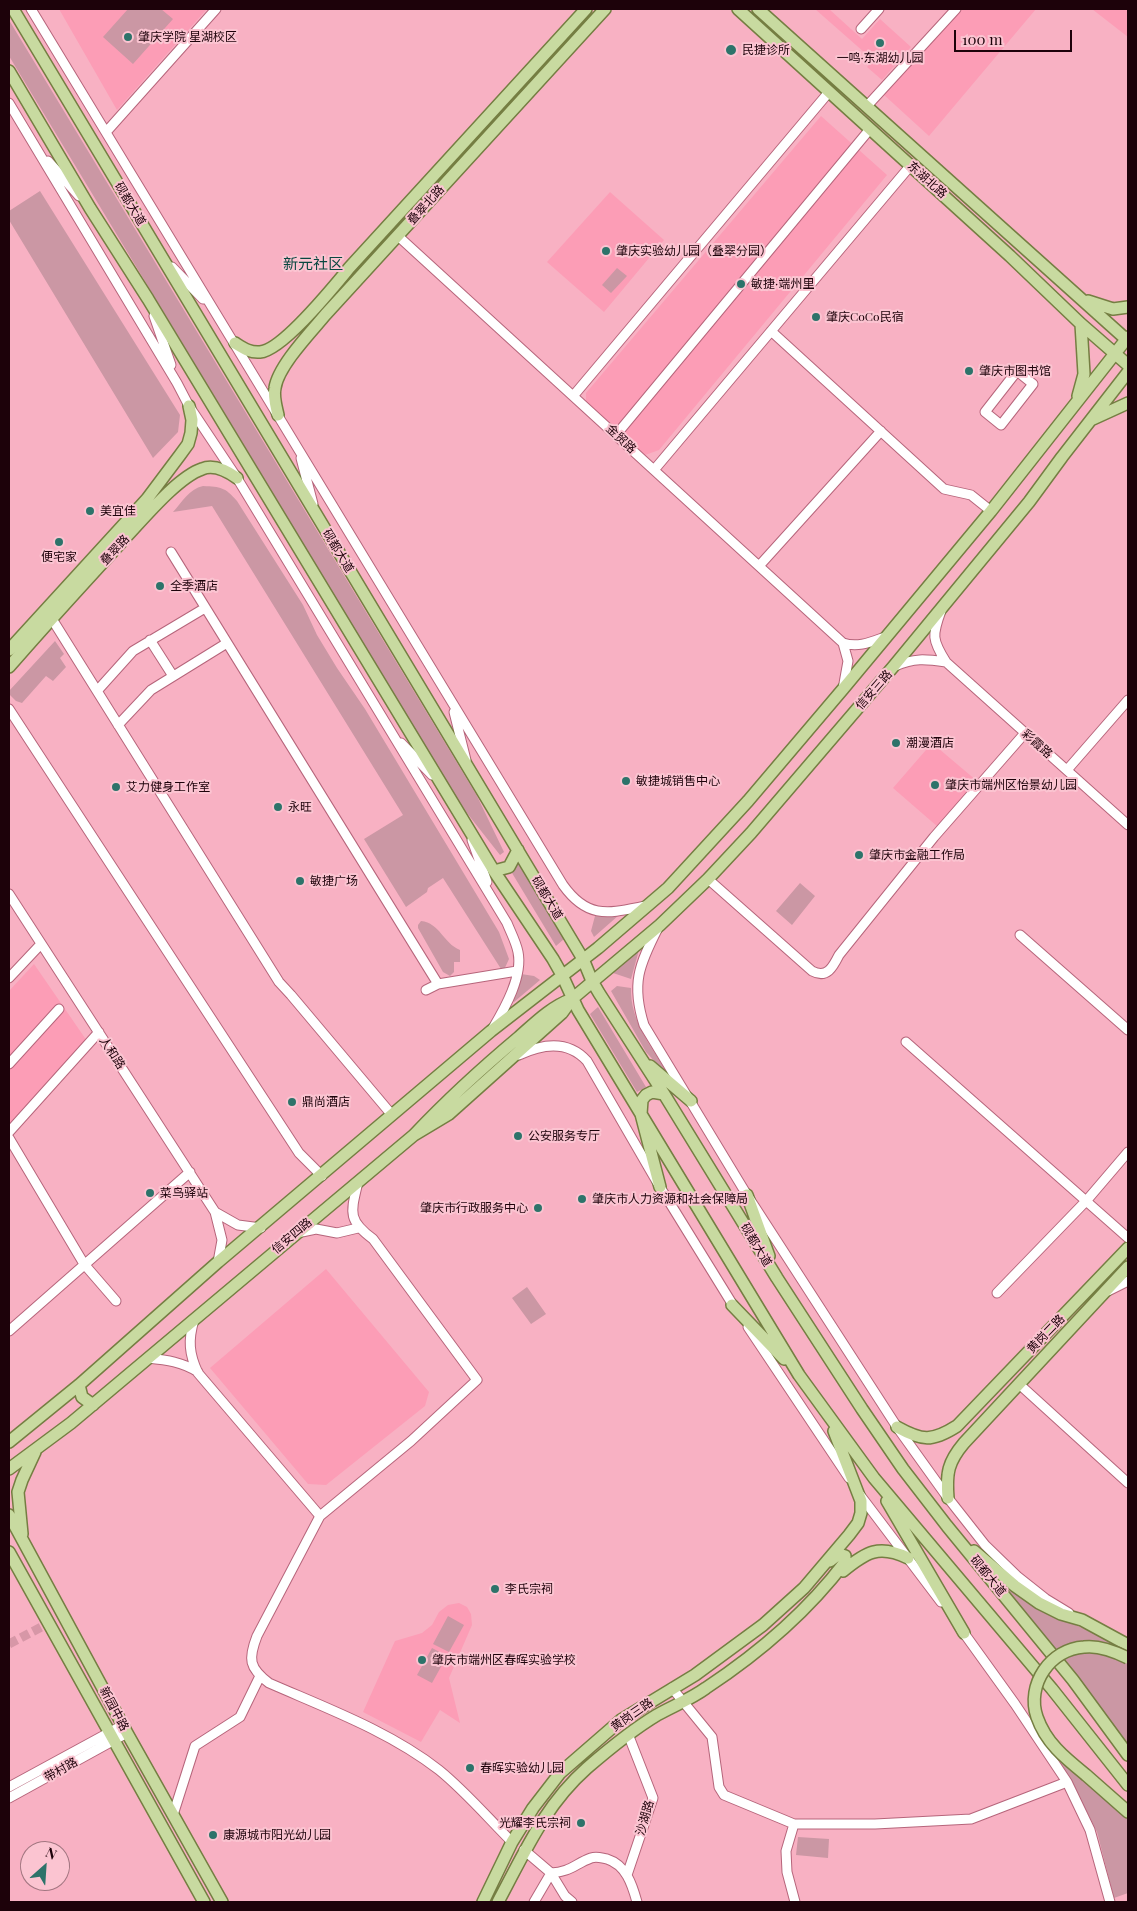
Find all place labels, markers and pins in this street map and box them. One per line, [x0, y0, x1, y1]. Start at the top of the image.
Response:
place label: 肇庆学院 星湖校区 [138, 30, 237, 44]
marker: 肇庆学院 星湖校区 [122, 31, 134, 43]
marker: 一鸣·东湖幼儿园 [874, 37, 886, 49]
marker: 民捷诊所 [724, 43, 738, 57]
place label: 民捷诊所 [742, 43, 790, 57]
place label: 一鸣·东湖幼儿园 [836, 51, 924, 65]
place label: 肇庆实验幼儿园（叠翠分园） [616, 244, 772, 258]
marker: 肇庆实验幼儿园（叠翠分园） [600, 245, 612, 257]
place label: 敏捷·端州里 [751, 277, 814, 291]
marker: 敏捷·端州里 [735, 278, 747, 290]
place label: 肇庆CoCo民宿 [826, 310, 904, 324]
marker: 肇庆CoCo民宿 [810, 311, 822, 323]
place label: 肇庆市图书馆 [979, 364, 1051, 378]
marker: 肇庆市图书馆 [963, 365, 975, 377]
place label: 美宜佳 [100, 504, 136, 518]
marker: 美宜佳 [84, 505, 96, 517]
marker: 便宅家 [53, 536, 65, 548]
place label: 便宅家 [41, 550, 77, 564]
place label: 全季酒店 [170, 579, 218, 593]
marker: 全季酒店 [154, 580, 166, 592]
place label: 潮漫酒店 [906, 736, 954, 750]
marker: 潮漫酒店 [890, 737, 902, 749]
place label: 敏捷城销售中心 [636, 774, 720, 788]
marker: 敏捷城销售中心 [620, 775, 632, 787]
place label: 肇庆市端州区怡景幼儿园 [945, 778, 1077, 792]
marker: 肇庆市端州区怡景幼儿园 [929, 779, 941, 791]
place label: 艾力健身工作室 [126, 780, 210, 794]
marker: 艾力健身工作室 [110, 781, 122, 793]
place label: 永旺 [288, 800, 312, 814]
marker: 永旺 [272, 801, 284, 813]
place label: 肇庆市金融工作局 [869, 848, 965, 862]
marker: 肇庆市金融工作局 [853, 849, 865, 861]
place label: 敏捷广场 [310, 874, 358, 888]
marker: 敏捷广场 [294, 875, 306, 887]
place label: 鼎尚酒店 [302, 1095, 350, 1109]
marker: 鼎尚酒店 [286, 1096, 298, 1108]
place label: 公安服务专厅 [528, 1129, 600, 1143]
marker: 公安服务专厅 [512, 1130, 524, 1142]
place label: 菜鸟驿站 [160, 1186, 208, 1200]
marker: 菜鸟驿站 [144, 1187, 156, 1199]
place label: 肇庆市人力资源和社会保障局 [592, 1192, 748, 1206]
marker: 肇庆市人力资源和社会保障局 [576, 1193, 588, 1205]
place label: 肇庆市行政服务中心 [420, 1201, 528, 1215]
marker: 肇庆市行政服务中心 [532, 1202, 544, 1214]
place label: 李氏宗祠 [505, 1582, 553, 1596]
marker: 李氏宗祠 [489, 1583, 501, 1595]
place label: 肇庆市端州区春晖实验学校 [432, 1653, 576, 1667]
marker: 肇庆市端州区春晖实验学校 [416, 1654, 428, 1666]
place label: 春晖实验幼儿园 [480, 1761, 564, 1775]
marker: 春晖实验幼儿园 [464, 1762, 476, 1774]
place label: 光耀李氏宗祠 [499, 1816, 571, 1830]
marker: 光耀李氏宗祠 [575, 1817, 587, 1829]
place label: 康源城市阳光幼儿园 [223, 1828, 331, 1842]
marker: 康源城市阳光幼儿园 [207, 1829, 219, 1841]

